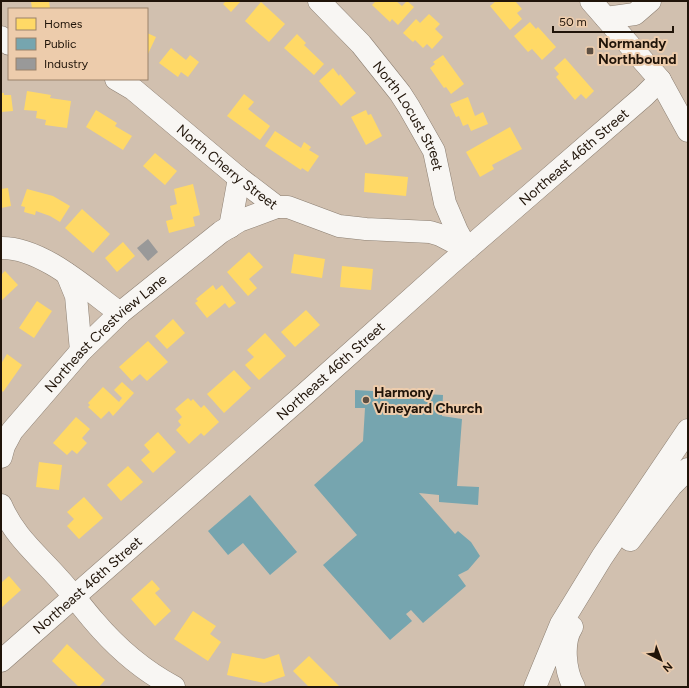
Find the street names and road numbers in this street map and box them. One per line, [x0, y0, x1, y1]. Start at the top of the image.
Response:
street label: North Locust Street [369, 58, 446, 172]
street label: Northeast 46th Street [516, 105, 632, 209]
street label: North Cherry Street [173, 121, 281, 213]
street label: Northeast Crestview Lane [41, 270, 170, 396]
street label: Northeast 46th Street [273, 318, 388, 424]
street label: Northeast 46th Street [29, 533, 145, 637]

